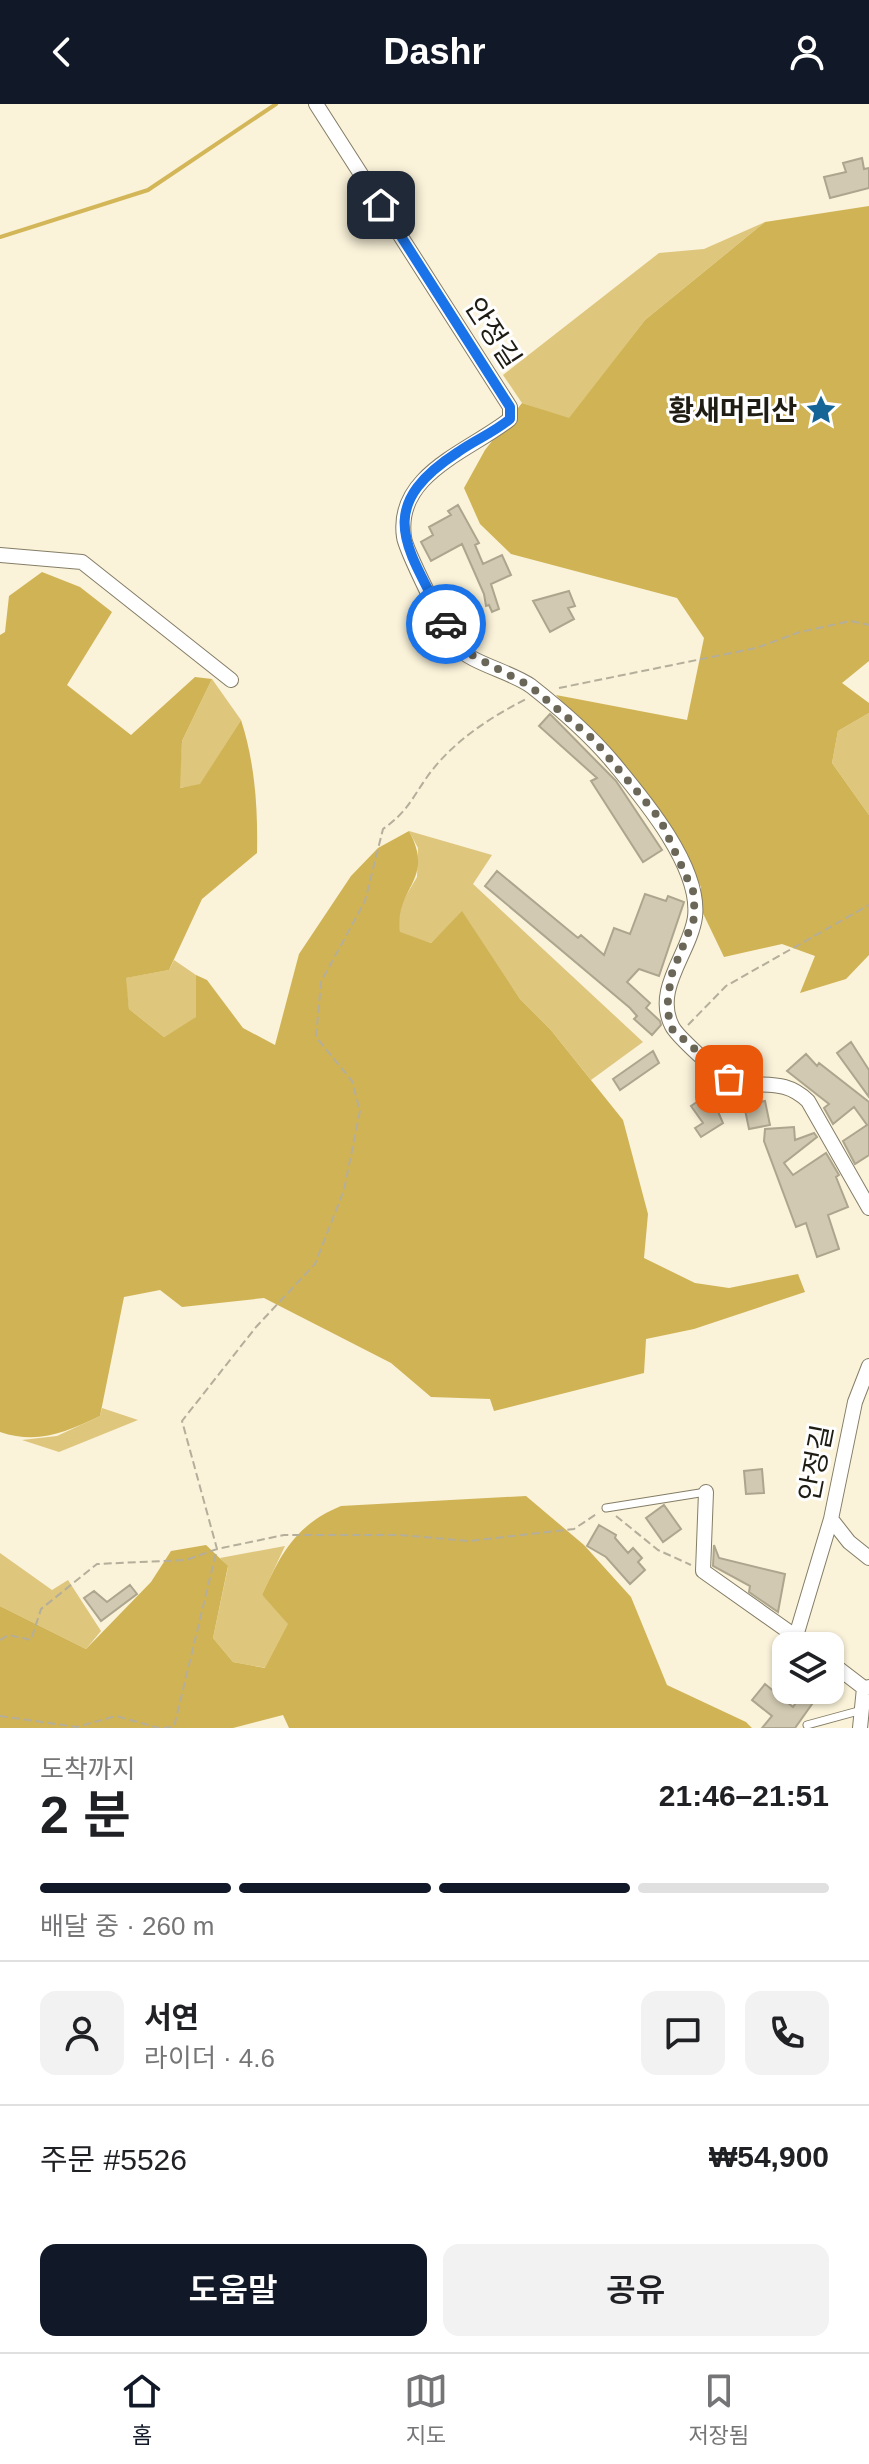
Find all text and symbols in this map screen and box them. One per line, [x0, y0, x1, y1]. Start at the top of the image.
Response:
icon: back [40, 30, 84, 74]
icon: person [785, 30, 829, 74]
text: Dashr [383, 31, 486, 72]
pin [347, 171, 415, 239]
icon: home [359, 183, 403, 227]
street label: 안정길 [459, 292, 527, 374]
place icon: 황새머리산 [804, 393, 838, 427]
place label: 황새머리산 [668, 395, 797, 426]
courier [406, 584, 486, 664]
icon: car [424, 602, 468, 646]
pin [695, 1045, 763, 1113]
icon: bag [707, 1057, 751, 1101]
street label: 안정길 [793, 1422, 839, 1504]
map controls [772, 1632, 844, 1704]
button: layers [772, 1632, 844, 1704]
text: 도착까지 [40, 1754, 136, 1784]
text: 21:46–21:51 [659, 1779, 829, 1812]
text: 2 분 [40, 1786, 131, 1844]
text: 배달 중 · 260 m [40, 1911, 214, 1941]
button: person [40, 1991, 124, 2075]
button: chat [641, 1991, 725, 2075]
button: phone [745, 1991, 829, 2075]
text: 서연 [144, 2001, 199, 2034]
text: 라이더 · 4.6 [144, 2043, 275, 2073]
text: ₩54,900 [709, 2140, 829, 2173]
text: 주문 #5526 [40, 2143, 187, 2176]
button: 도움말 [40, 2244, 427, 2336]
button: 공유 [443, 2244, 829, 2336]
tab: 홈 [120, 2369, 164, 2449]
tab: 지도 [404, 2369, 448, 2449]
tab: 저장됨 [688, 2369, 749, 2449]

